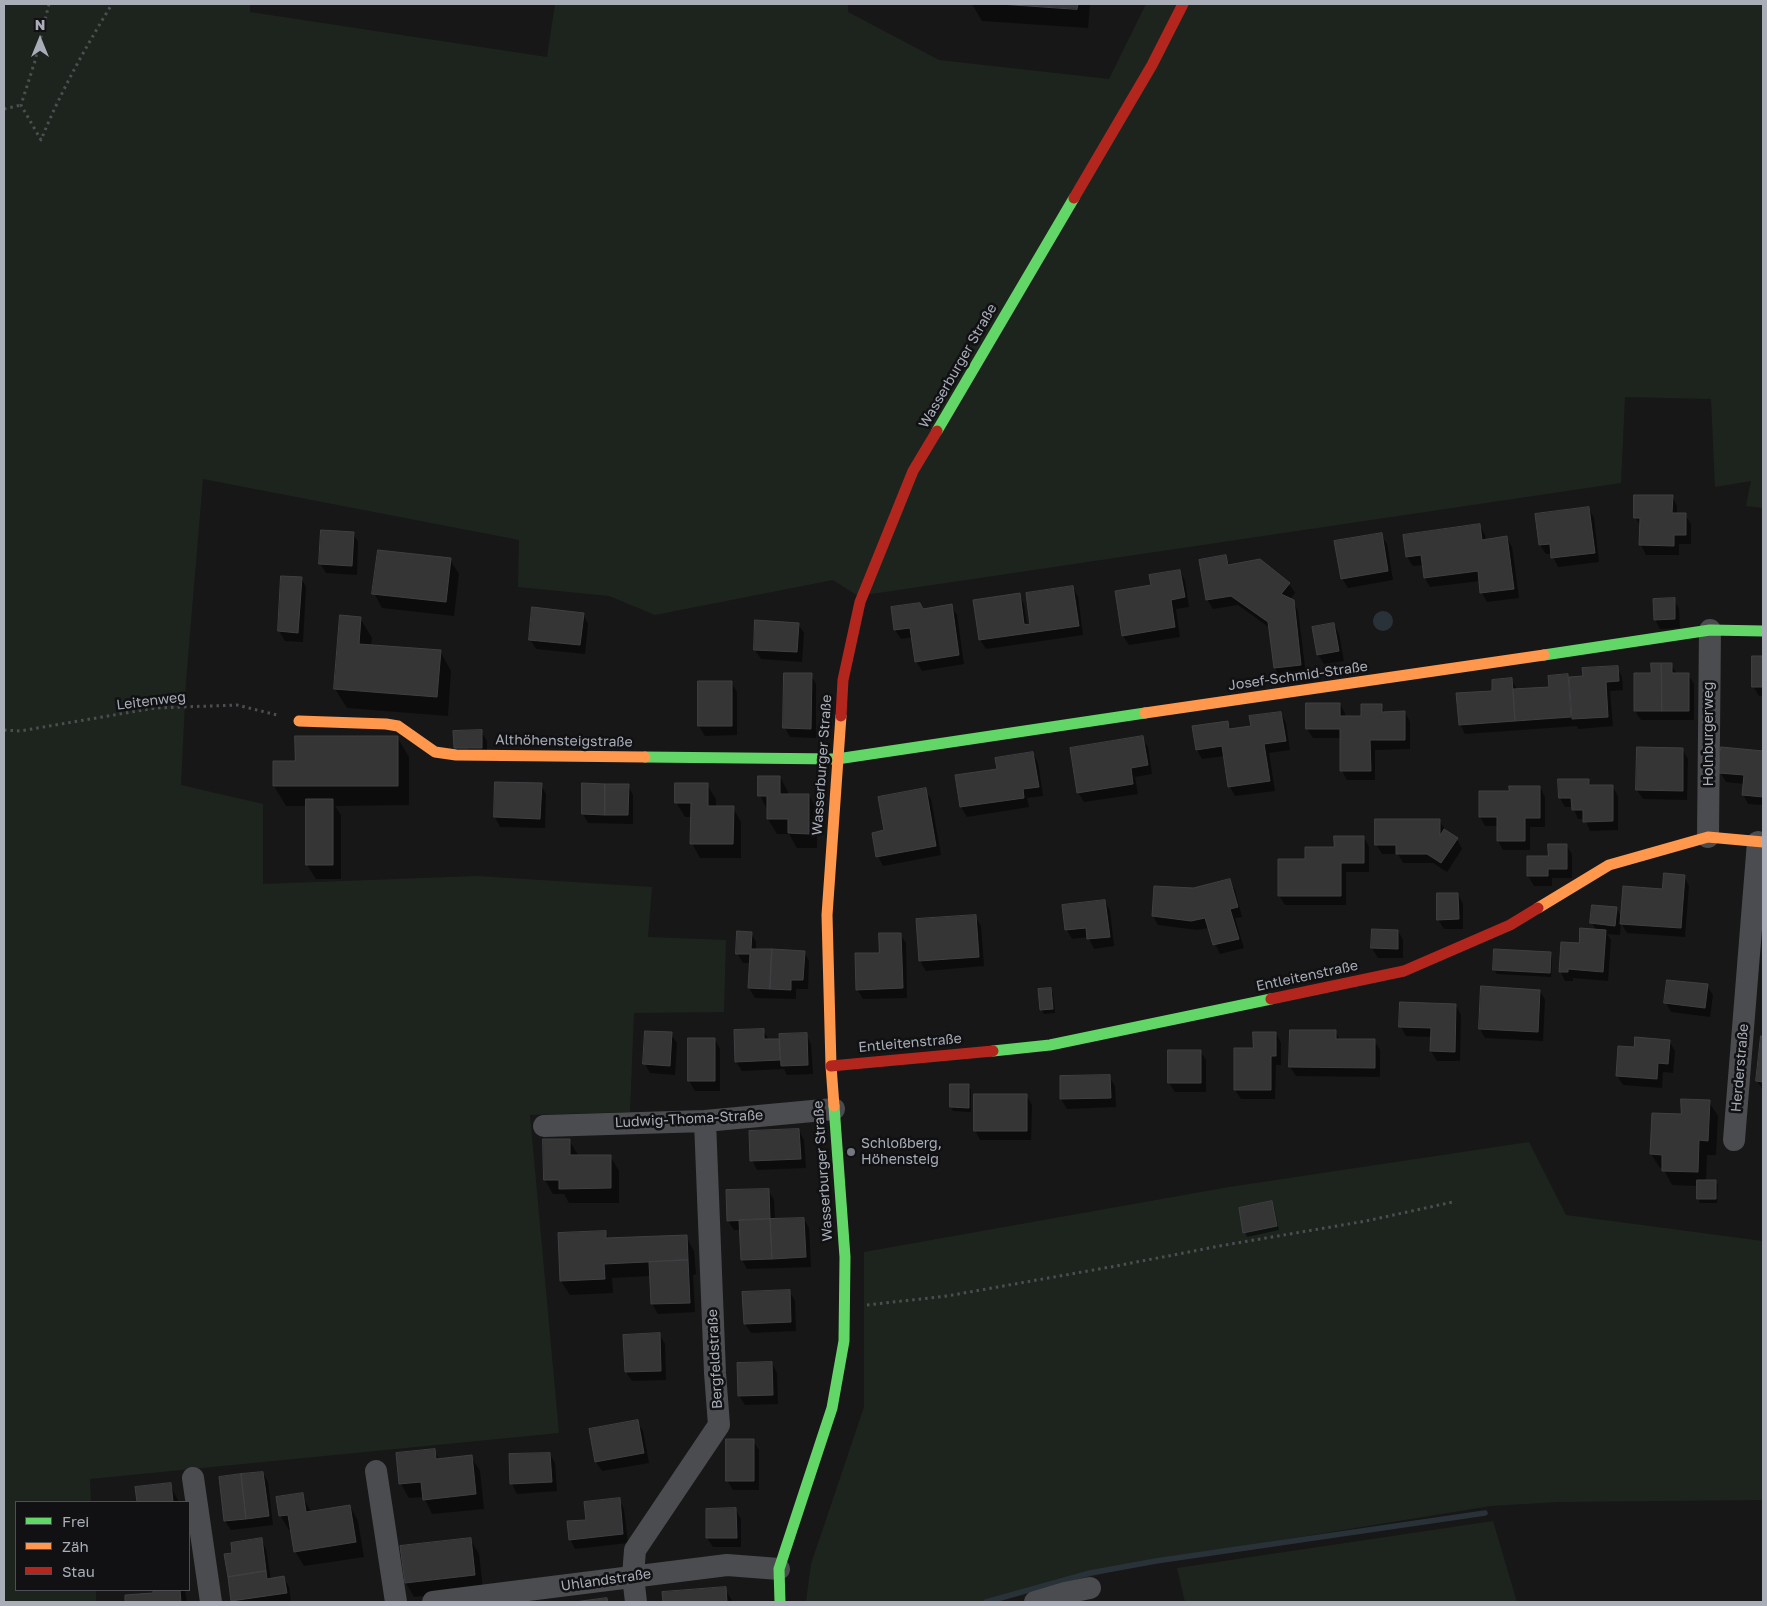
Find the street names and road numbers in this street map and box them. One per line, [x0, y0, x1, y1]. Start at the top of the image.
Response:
street label: Wasserburger Straße [915, 301, 1001, 431]
street label: Josef-Schmid-Straße [1227, 658, 1369, 694]
street label: Holnburgerweg [1701, 682, 1717, 786]
street label: Leitenweg [115, 688, 187, 714]
street label: Wasserburger Straße [809, 694, 835, 836]
street label: Althöhensteigstraße [495, 731, 633, 751]
street label: Entleitenstraße [1255, 957, 1359, 995]
street label: Herderstraße [1728, 1023, 1752, 1113]
street label: Entleitenstraße [858, 1030, 962, 1056]
street label: Wasserburger Straße [810, 1100, 836, 1242]
street label: Ludwig-Thoma-Straße [614, 1107, 764, 1131]
street label: Bergfeldstraße [704, 1309, 726, 1409]
street label: Uhlandstraße [560, 1565, 652, 1595]

